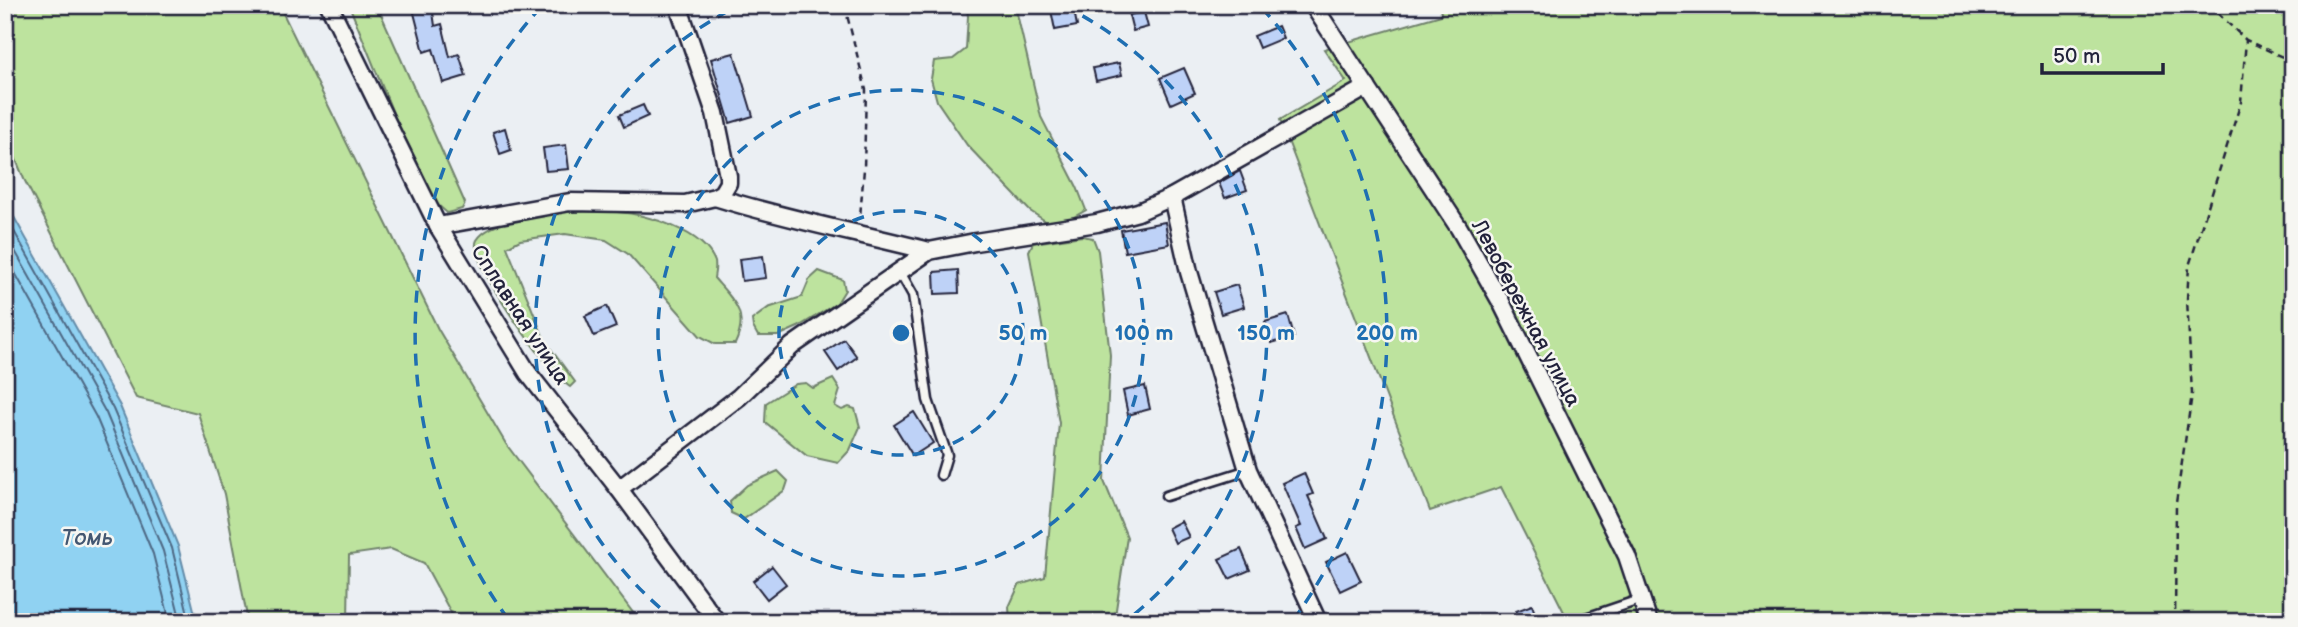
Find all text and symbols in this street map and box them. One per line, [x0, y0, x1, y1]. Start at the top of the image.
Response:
scale bar [2042, 32, 2163, 76]
text: 50 m [2053, 44, 2100, 69]
street label: Левобережная улица [1466, 214, 1586, 411]
street label: Сплавная улица [466, 240, 575, 390]
centre of rings [889, 321, 913, 345]
text: 50 m [999, 321, 1047, 346]
text: 100 m [1115, 321, 1173, 346]
text: 150 m [1237, 321, 1295, 346]
text: 200 m [1356, 321, 1418, 346]
water label: Томь [61, 524, 113, 552]

